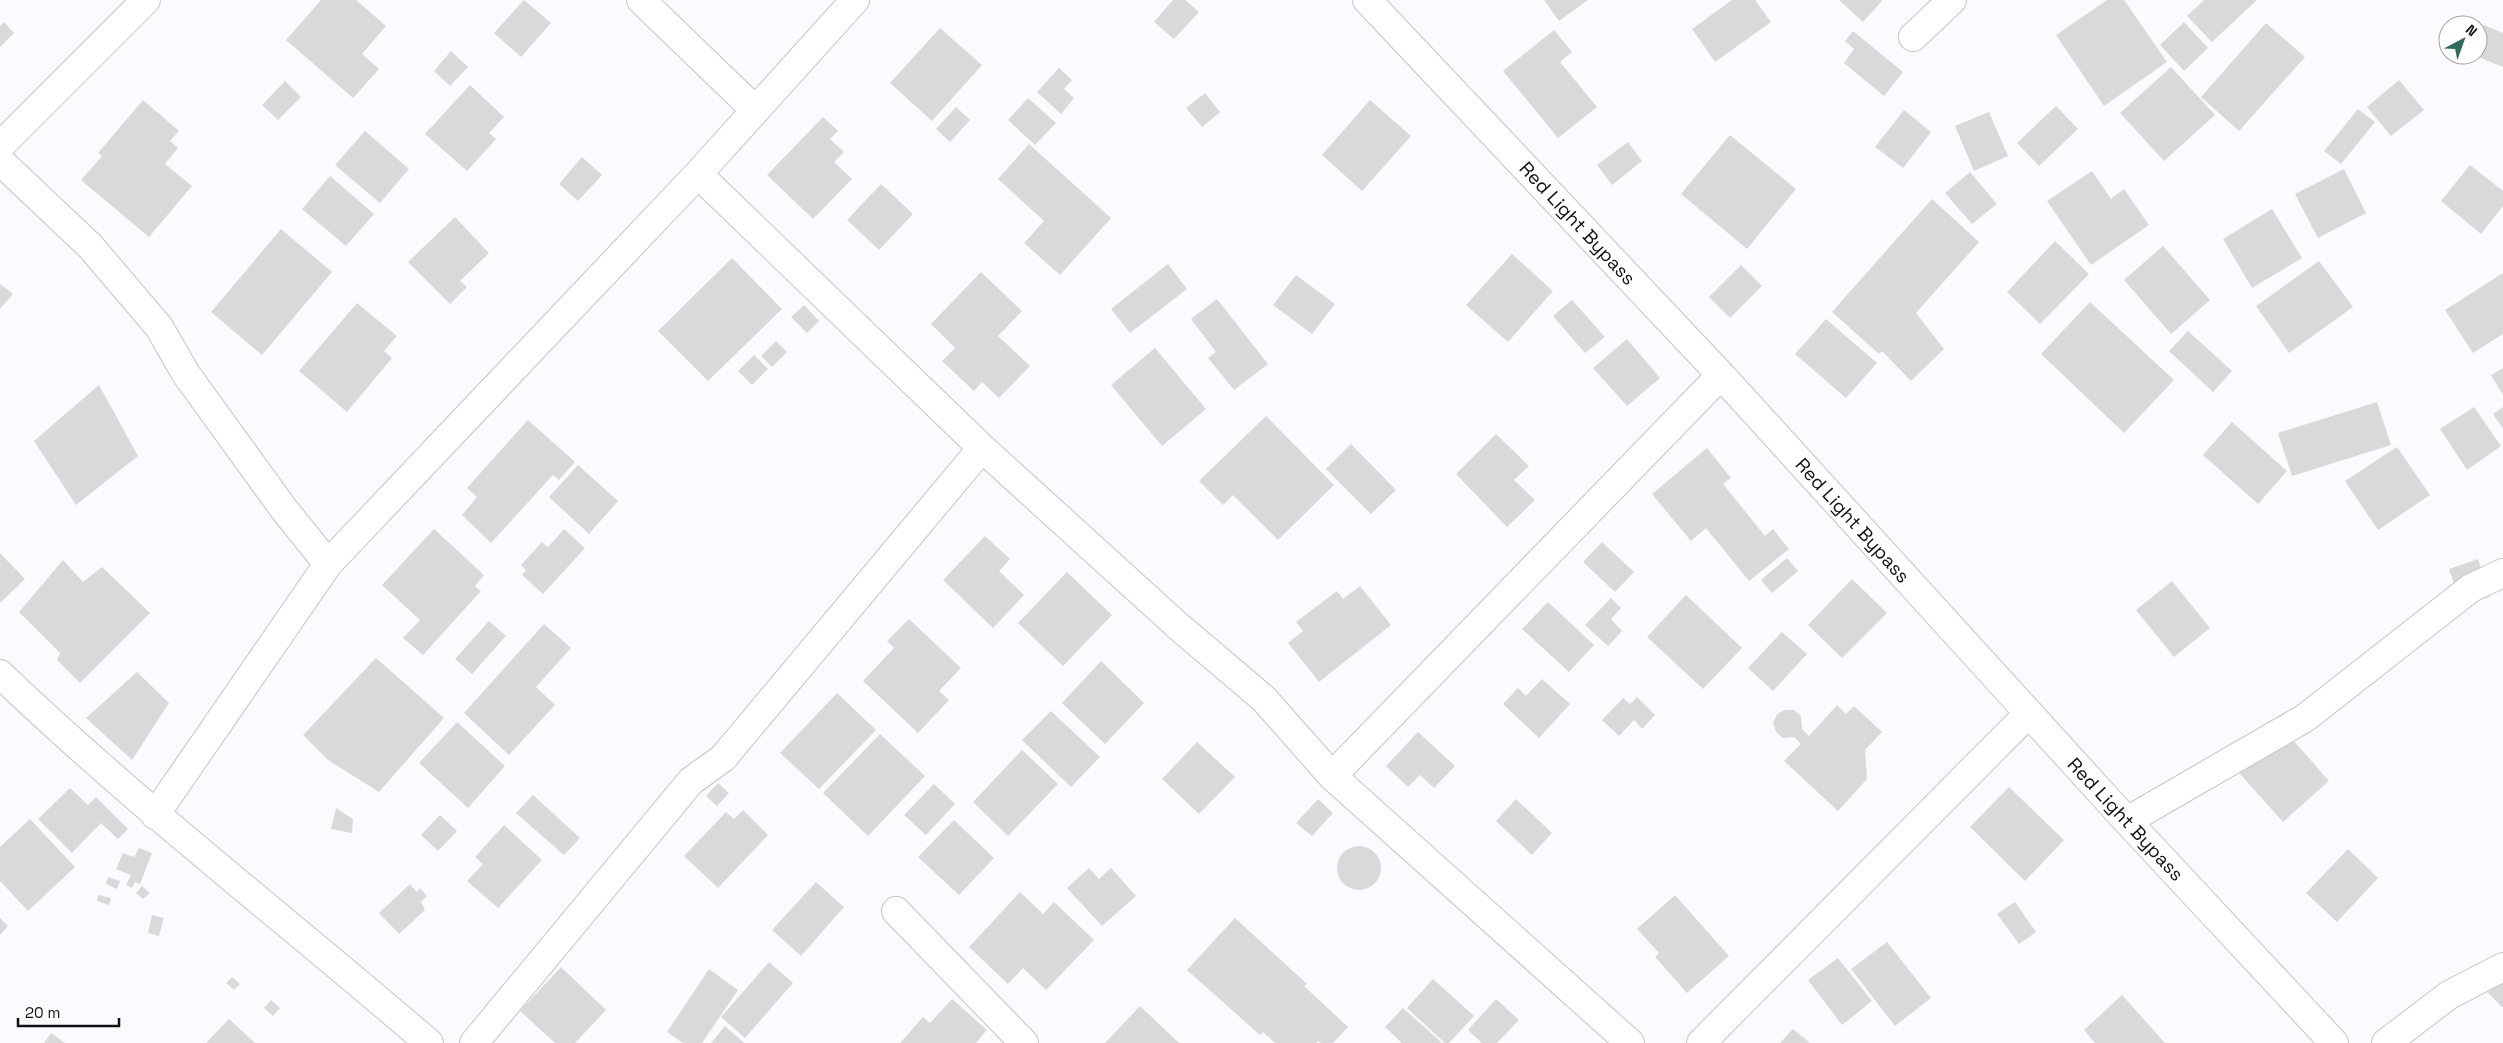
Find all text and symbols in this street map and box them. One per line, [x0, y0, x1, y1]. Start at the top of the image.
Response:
north arrow [2438, 15, 2488, 65]
text: N [2462, 20, 2481, 40]
street label: Red Light Bypass [1514, 156, 1641, 290]
street label: Red Light Bypass [1790, 453, 1915, 588]
street label: Red Light Bypass [2062, 752, 2189, 886]
scale bar [18, 996, 119, 1028]
text: 20 m [25, 1003, 60, 1022]

